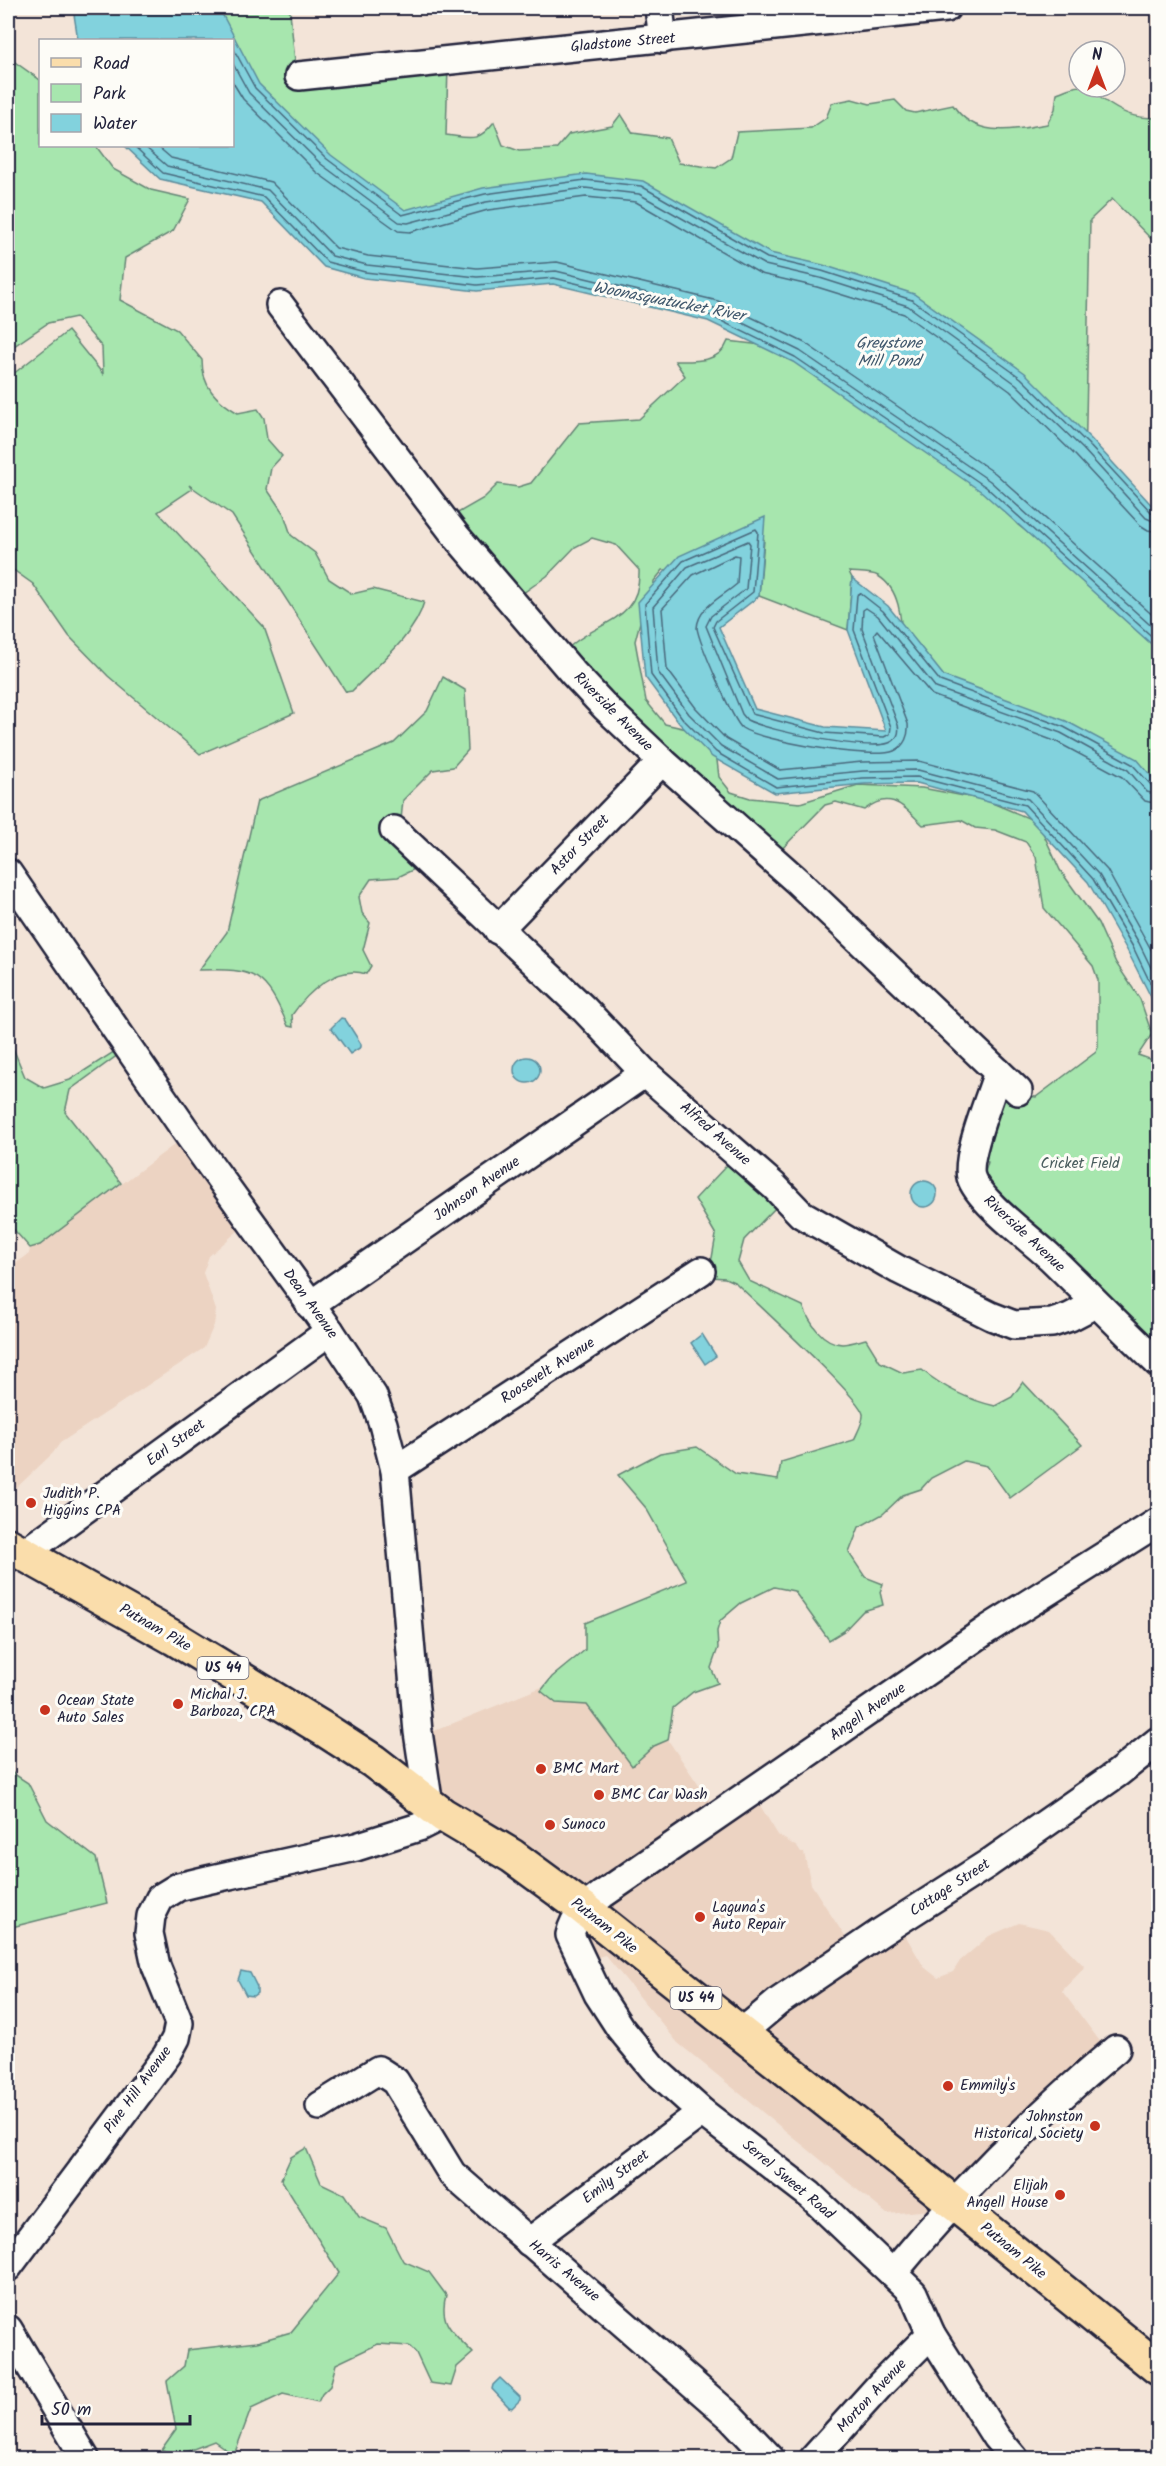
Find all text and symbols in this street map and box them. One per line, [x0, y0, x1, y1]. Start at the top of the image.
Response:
street label: Gladstone Street [570, 26, 677, 60]
legend [39, 39, 234, 147]
north arrow [1067, 39, 1127, 99]
text: N [1092, 43, 1102, 68]
text: Road [93, 50, 130, 79]
text: Park [93, 80, 126, 109]
text: Water [93, 110, 138, 139]
water label: Woonasquatucket River [591, 275, 750, 330]
water label: Greystone Mill Pond [856, 331, 925, 374]
street label: Riverside Avenue [567, 666, 659, 758]
street label: Astor Street [545, 809, 616, 881]
street label: Alfred Avenue [674, 1096, 756, 1172]
street label: Johnson Avenue [429, 1150, 526, 1228]
park label: Cricket Field [1040, 1152, 1120, 1176]
street label: Riverside Avenue [978, 1190, 1071, 1279]
street label: Dean Avenue [276, 1264, 344, 1344]
street label: Roosevelt Avenue [496, 1331, 600, 1411]
street label: Earl Street [141, 1413, 211, 1473]
place label: Judith P. Higgins CPA [43, 1482, 121, 1523]
marker: Judith P. Higgins CPA [24, 1496, 38, 1510]
street label: Putnam Pike [115, 1598, 196, 1658]
road number: US 44 [198, 1657, 248, 1679]
street label: Angell Avenue [825, 1677, 911, 1747]
place label: Michal J. Barboza, CPA [190, 1683, 276, 1724]
place label: Ocean State Auto Sales [57, 1689, 134, 1730]
marker: Michal J. Barboza, CPA [171, 1697, 185, 1711]
marker: Ocean State Auto Sales [38, 1703, 52, 1717]
place label: BMC Mart [553, 1757, 619, 1781]
marker: BMC Mart [534, 1762, 548, 1776]
place label: BMC Car Wash [611, 1783, 708, 1807]
marker: BMC Car Wash [592, 1788, 606, 1802]
place label: Sunoco [562, 1813, 606, 1837]
marker: Sunoco [543, 1818, 557, 1832]
street label: Cottage Street [905, 1853, 995, 1923]
street label: Putnam Pike [565, 1892, 643, 1960]
place label: Laguna's Auto Repair [712, 1896, 786, 1937]
marker: Laguna's Auto Repair [693, 1910, 707, 1924]
road number: US 44 [670, 1987, 722, 2009]
street label: Pine Hill Avenue [98, 2041, 178, 2139]
place label: Emmily's [960, 2074, 1016, 2098]
marker: Emmily's [941, 2079, 955, 2093]
place label: Johnston Historical Society [974, 2105, 1084, 2146]
marker: Johnston Historical Society [1088, 2119, 1102, 2133]
street label: Serrel Sweet Road [736, 2134, 840, 2226]
street label: Emily Street [577, 2144, 655, 2210]
place label: Elijah Angell House [966, 2174, 1048, 2215]
marker: Elijah Angell House [1053, 2188, 1067, 2202]
street label: Putnam Pike [974, 2217, 1052, 2286]
street label: Harris Avenue [523, 2234, 605, 2308]
street label: Morton Avenue [831, 2353, 913, 2439]
scale bar [42, 2388, 190, 2426]
text: 50 m [51, 2396, 91, 2425]

